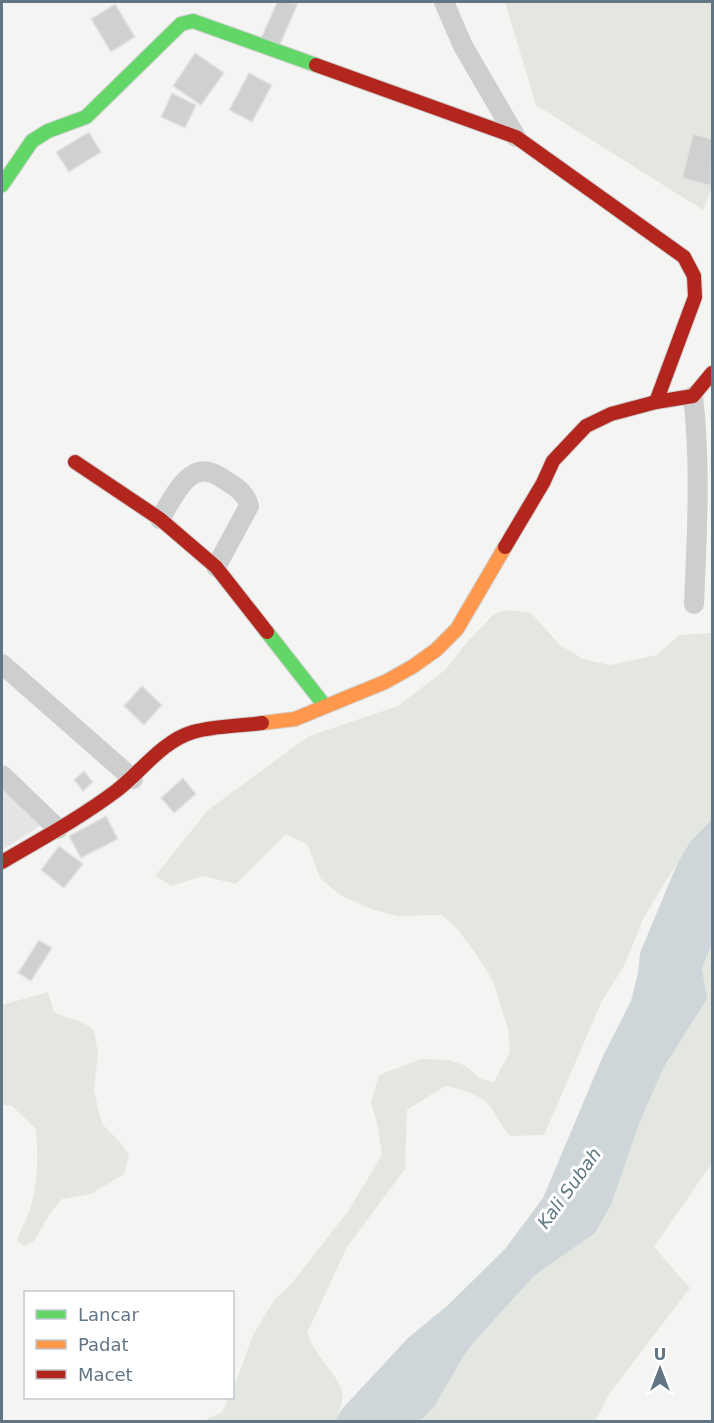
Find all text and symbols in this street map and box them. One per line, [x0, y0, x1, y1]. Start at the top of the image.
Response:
water label: Kali Subah [533, 1144, 605, 1232]
legend [24, 1291, 234, 1399]
text: Lancar [78, 1304, 139, 1325]
text: Padat [78, 1334, 129, 1355]
north arrow [630, 1339, 690, 1399]
text: U [654, 1345, 667, 1364]
text: Macet [78, 1364, 133, 1385]

